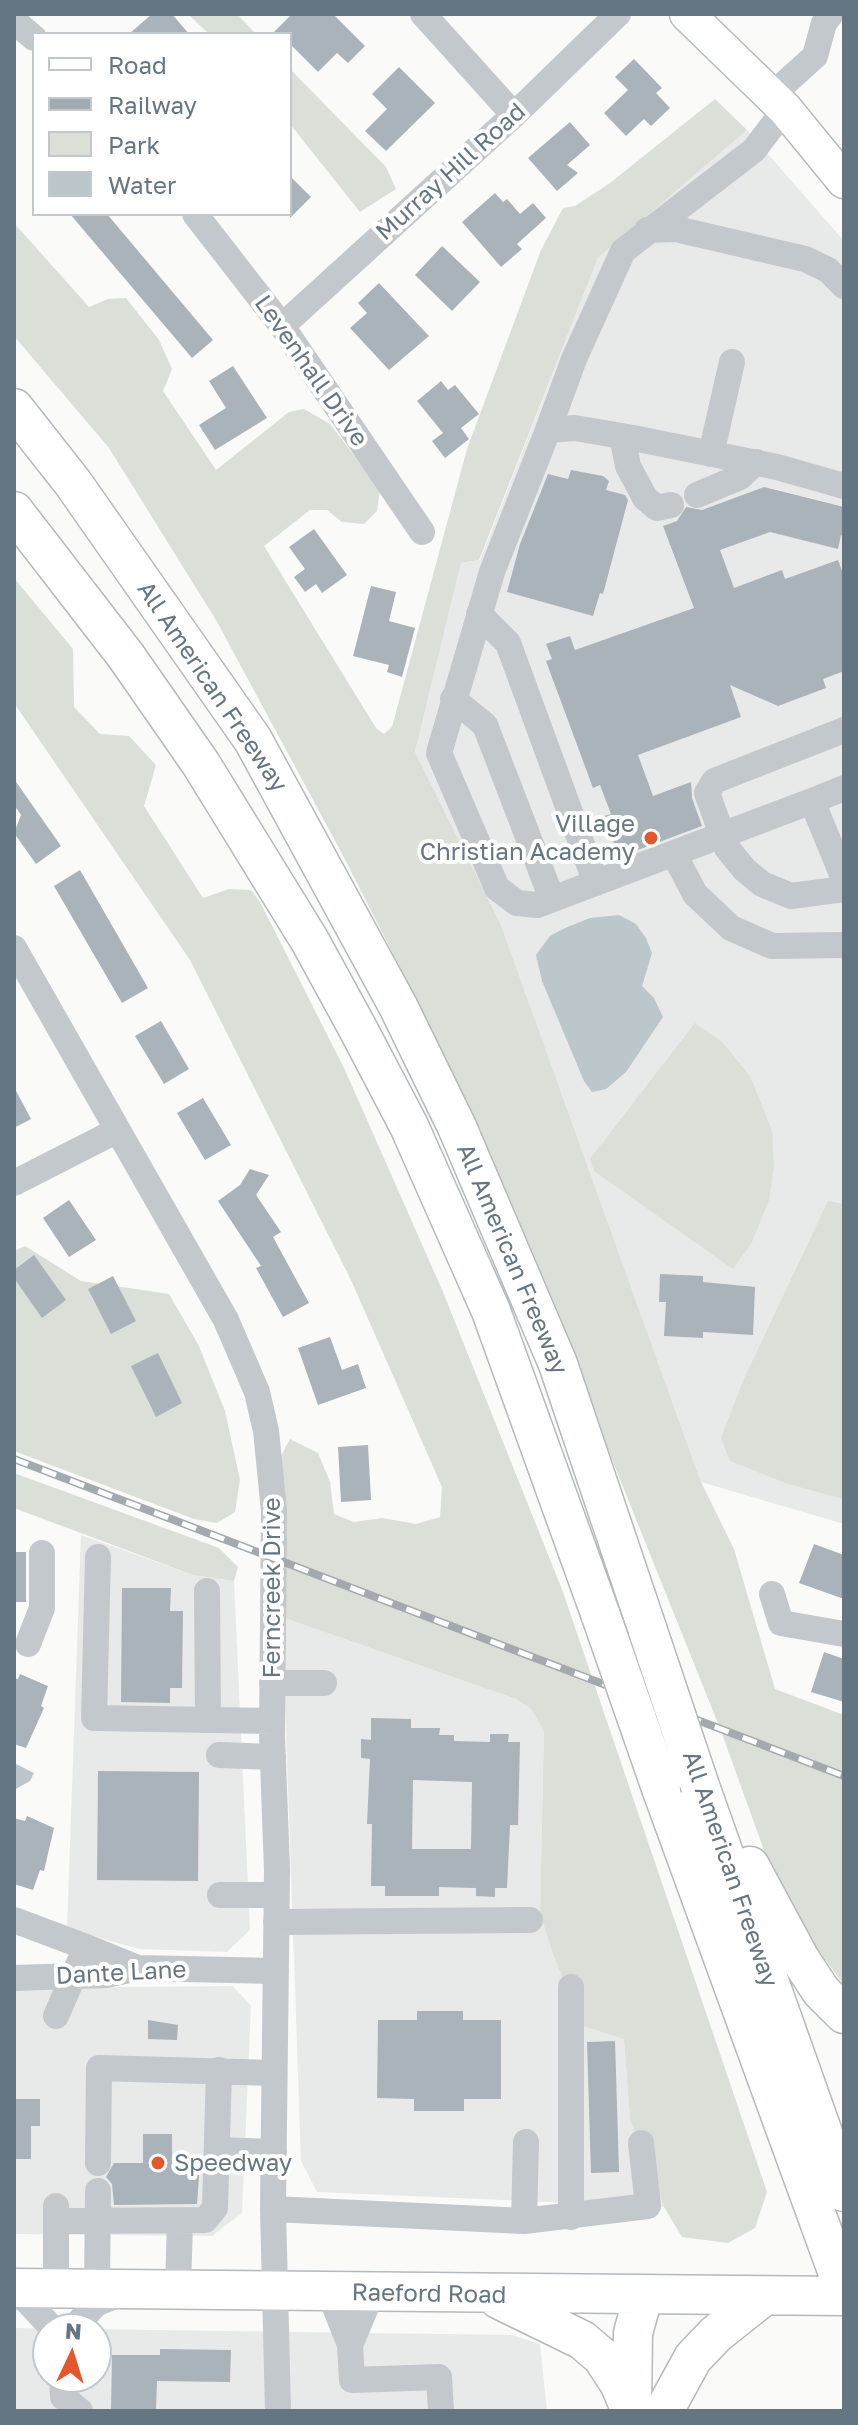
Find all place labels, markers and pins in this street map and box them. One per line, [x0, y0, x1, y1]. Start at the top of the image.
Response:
place label: Village Christian Academy [420, 810, 635, 866]
marker: Village Christian Academy [642, 829, 660, 847]
place label: Speedway [174, 2149, 292, 2177]
marker: Speedway [149, 2154, 167, 2172]

